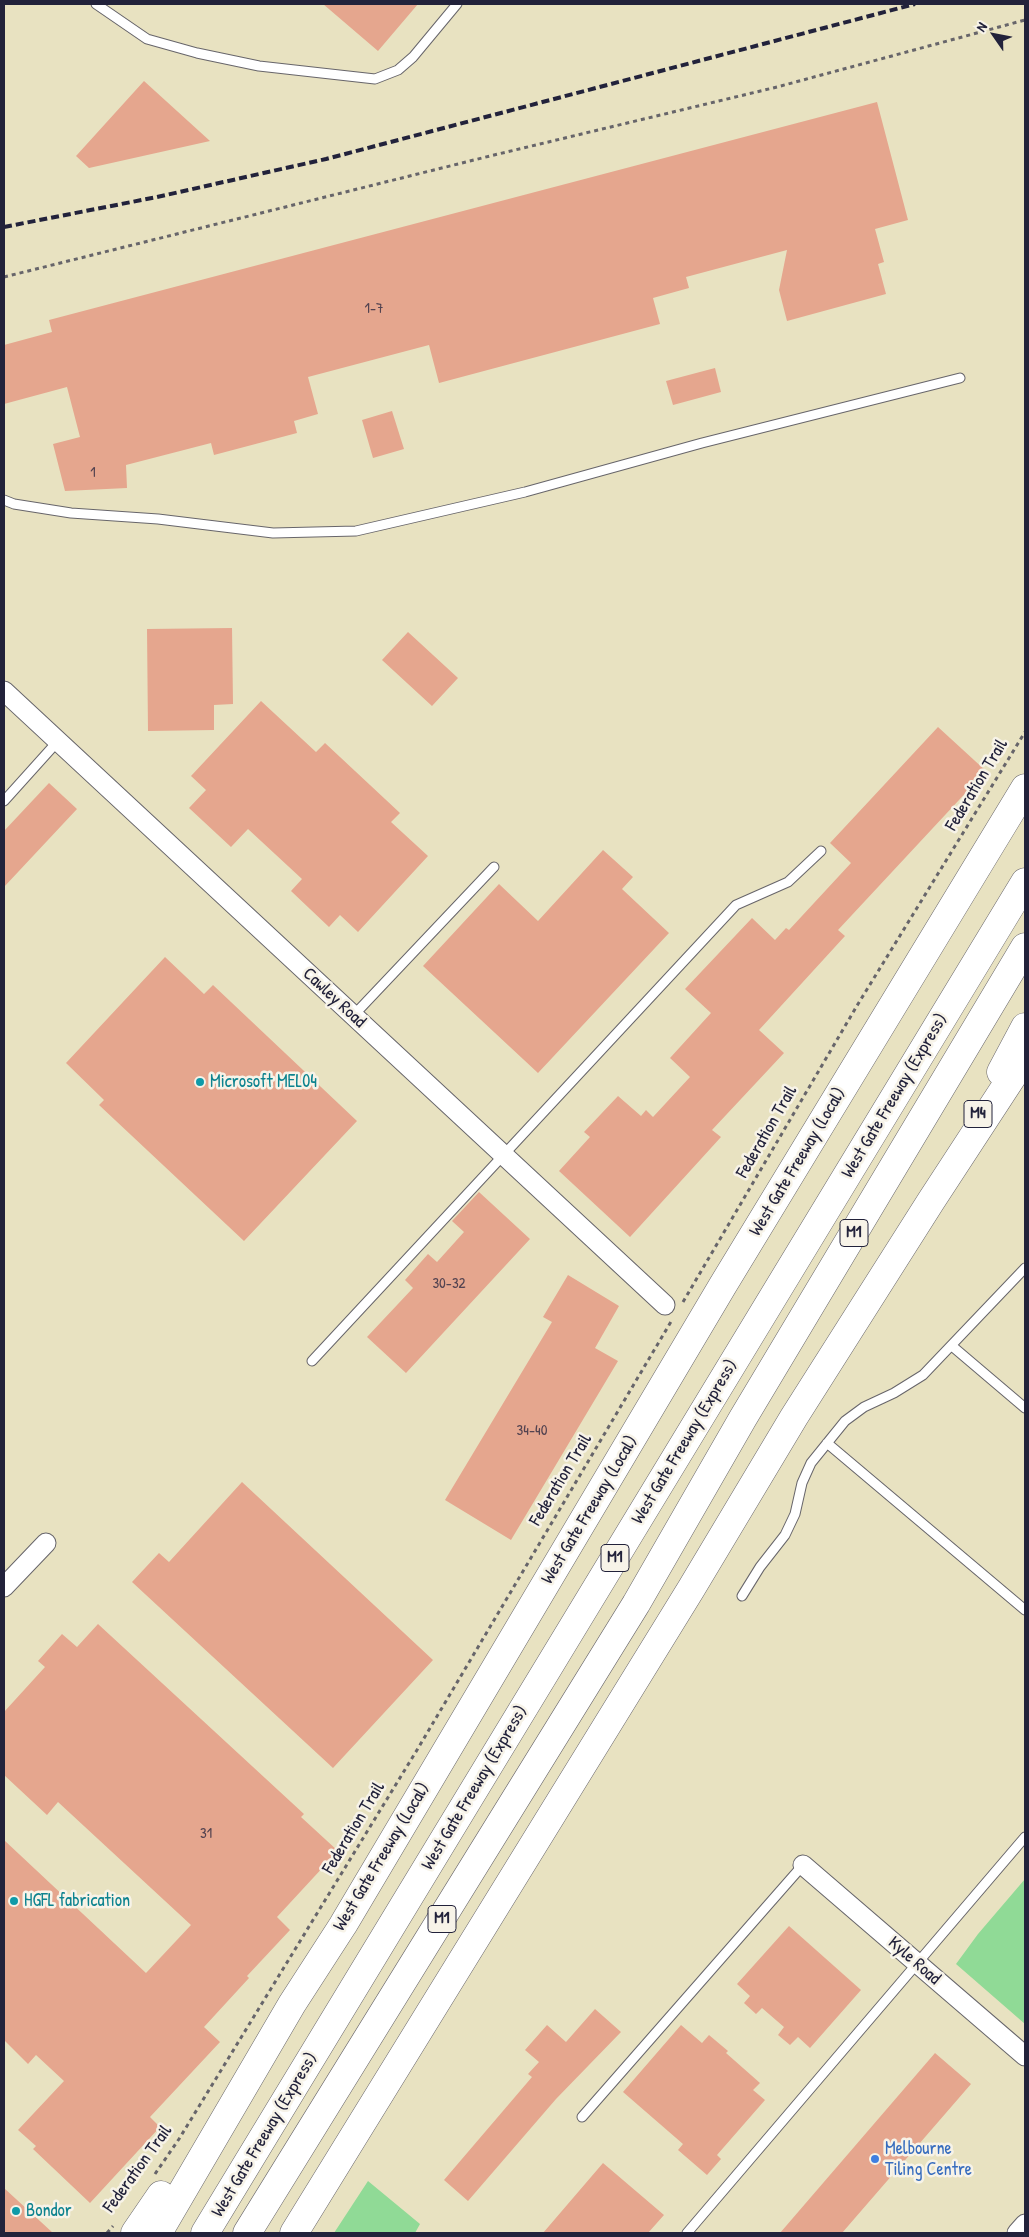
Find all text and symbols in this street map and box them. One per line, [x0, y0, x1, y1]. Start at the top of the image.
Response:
north arrow [969, 10, 1019, 60]
text: N [971, 18, 991, 35]
house number: 1-7 [365, 300, 383, 318]
house number: 1 [90, 464, 96, 482]
street label: Federation Trail [941, 735, 1013, 835]
street label: Cawley Road [298, 963, 370, 1033]
street label: West Gate Freeway (Express) [837, 1010, 953, 1182]
place label: Microsoft MEL04 [210, 1071, 317, 1093]
marker: Microsoft MEL04 [194, 1076, 206, 1088]
street label: Federation Trail [732, 1082, 802, 1182]
street label: West Gate Freeway (Local) [745, 1084, 851, 1240]
road number: M4 [964, 1100, 992, 1128]
road number: M1 [840, 1220, 868, 1246]
house number: 30-32 [432, 1275, 466, 1293]
street label: West Gate Freeway (Express) [627, 1356, 743, 1528]
house number: 34-40 [517, 1422, 547, 1440]
street label: Federation Trail [525, 1430, 597, 1530]
street label: West Gate Freeway (Local) [537, 1432, 643, 1588]
road number: M1 [601, 1545, 629, 1572]
street label: West Gate Freeway (Express) [417, 1702, 533, 1874]
street label: Federation Trail [318, 1778, 390, 1878]
street label: West Gate Freeway (Local) [329, 1779, 435, 1935]
house number: 31 [200, 1825, 212, 1843]
place label: HGFL fabrication [24, 1890, 130, 1912]
marker: HGFL fabrication [8, 1895, 20, 1907]
road number: M1 [428, 1906, 456, 1932]
street label: Kyle Road [883, 1932, 945, 1990]
street label: West Gate Freeway (Express) [207, 2049, 323, 2221]
street label: Federation Trail [99, 2121, 177, 2217]
place label: Melbourne Tiling Centre [885, 2138, 972, 2180]
marker: Melbourne Tiling Centre [869, 2153, 881, 2165]
place label: Bondor [26, 2200, 72, 2222]
marker: Bondor [10, 2205, 22, 2217]

